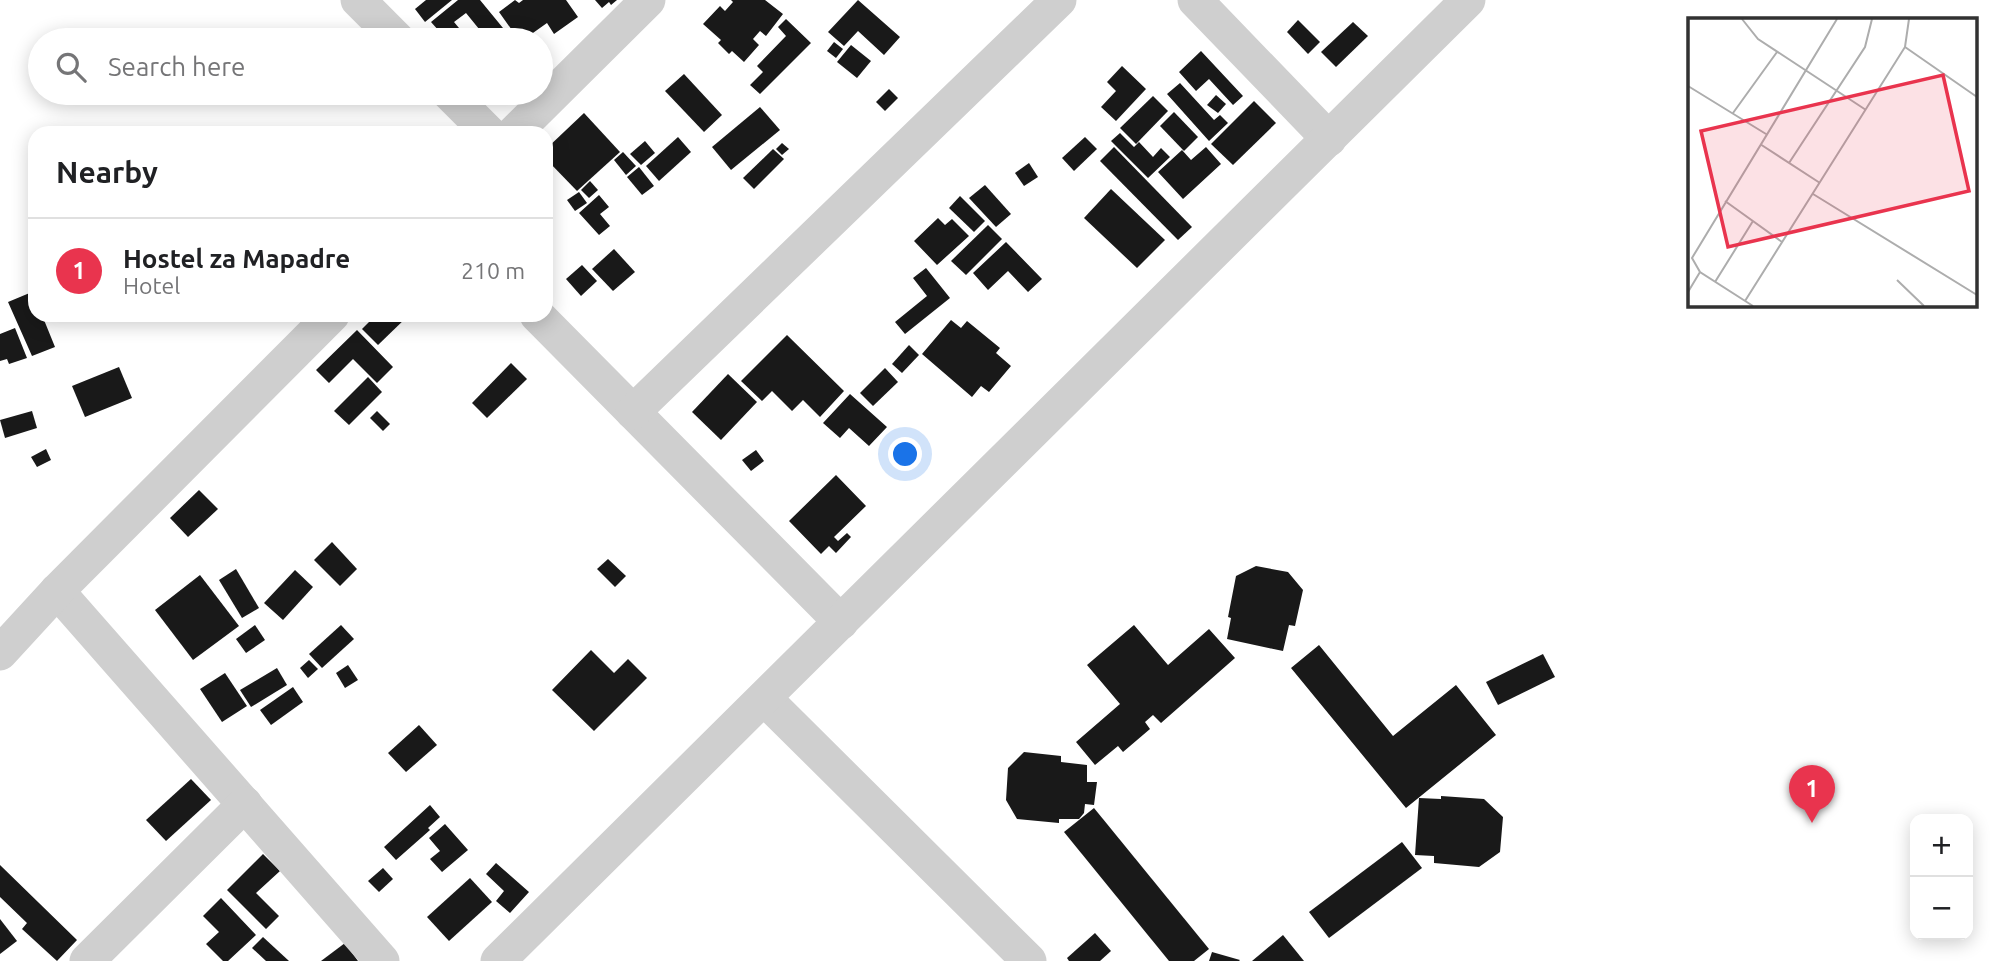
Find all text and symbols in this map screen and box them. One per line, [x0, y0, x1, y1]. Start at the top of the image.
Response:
inset map [1688, 18, 1976, 306]
search box [28, 28, 553, 105]
icon: search [52, 48, 90, 86]
text: Search here [108, 52, 245, 81]
text: Nearby [56, 155, 158, 189]
text: Hostel za Mapadre [123, 244, 350, 273]
text: 1 [73, 258, 85, 283]
text: 210 m [461, 258, 525, 283]
text: Hotel [123, 273, 180, 298]
your location [888, 437, 922, 471]
pin: 1 [1789, 765, 1835, 823]
map controls [1910, 814, 1973, 940]
button: + [1910, 814, 1973, 877]
button: − [1910, 877, 1973, 940]

